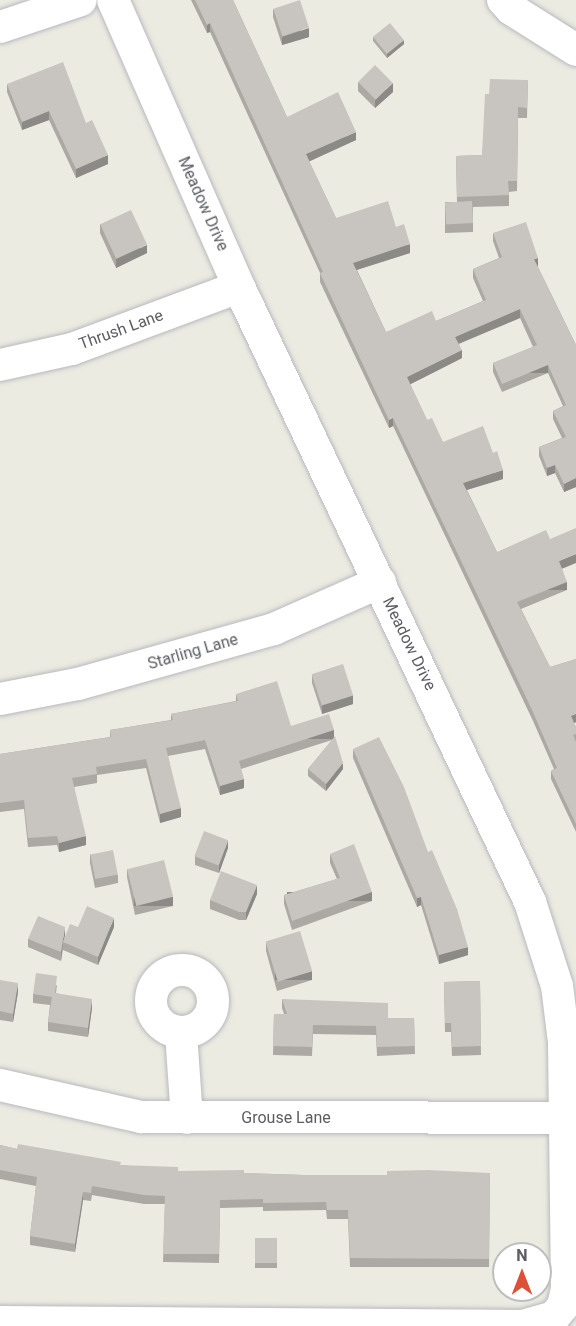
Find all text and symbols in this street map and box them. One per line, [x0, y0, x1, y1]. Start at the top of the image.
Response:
street label: Meadow Drive [174, 154, 232, 254]
street label: Thrush Lane [76, 306, 166, 354]
street label: Meadow Drive [378, 594, 440, 694]
street label: Starling Lane [146, 630, 240, 674]
street label: Grouse Lane [241, 1108, 331, 1128]
north arrow [492, 1242, 552, 1302]
text: N [516, 1246, 528, 1265]

